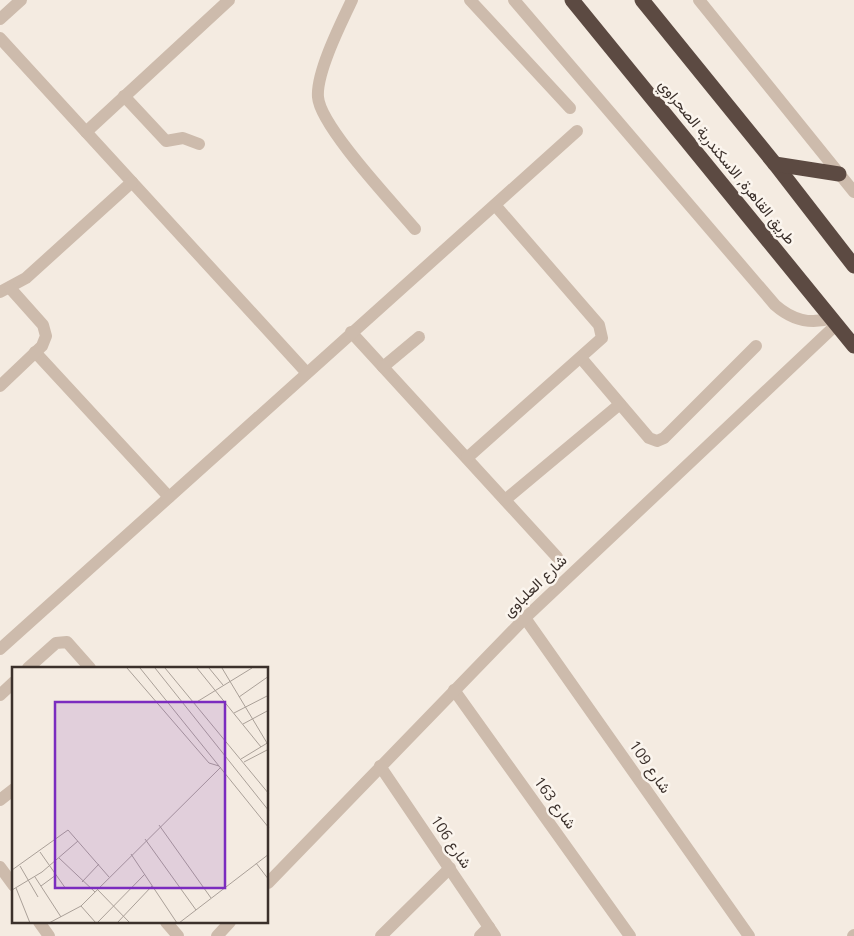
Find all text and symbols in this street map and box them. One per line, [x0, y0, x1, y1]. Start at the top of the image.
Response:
street label: طريق القاهرة, الاسكندرية الصحراوي [652, 75, 801, 251]
street label: شارع العلباوى [498, 550, 572, 622]
inset map [12, 667, 269, 924]
street label: شارع 109 [624, 736, 676, 798]
street label: شارع 163 [529, 772, 582, 834]
street label: شارع 106 [425, 811, 477, 873]

